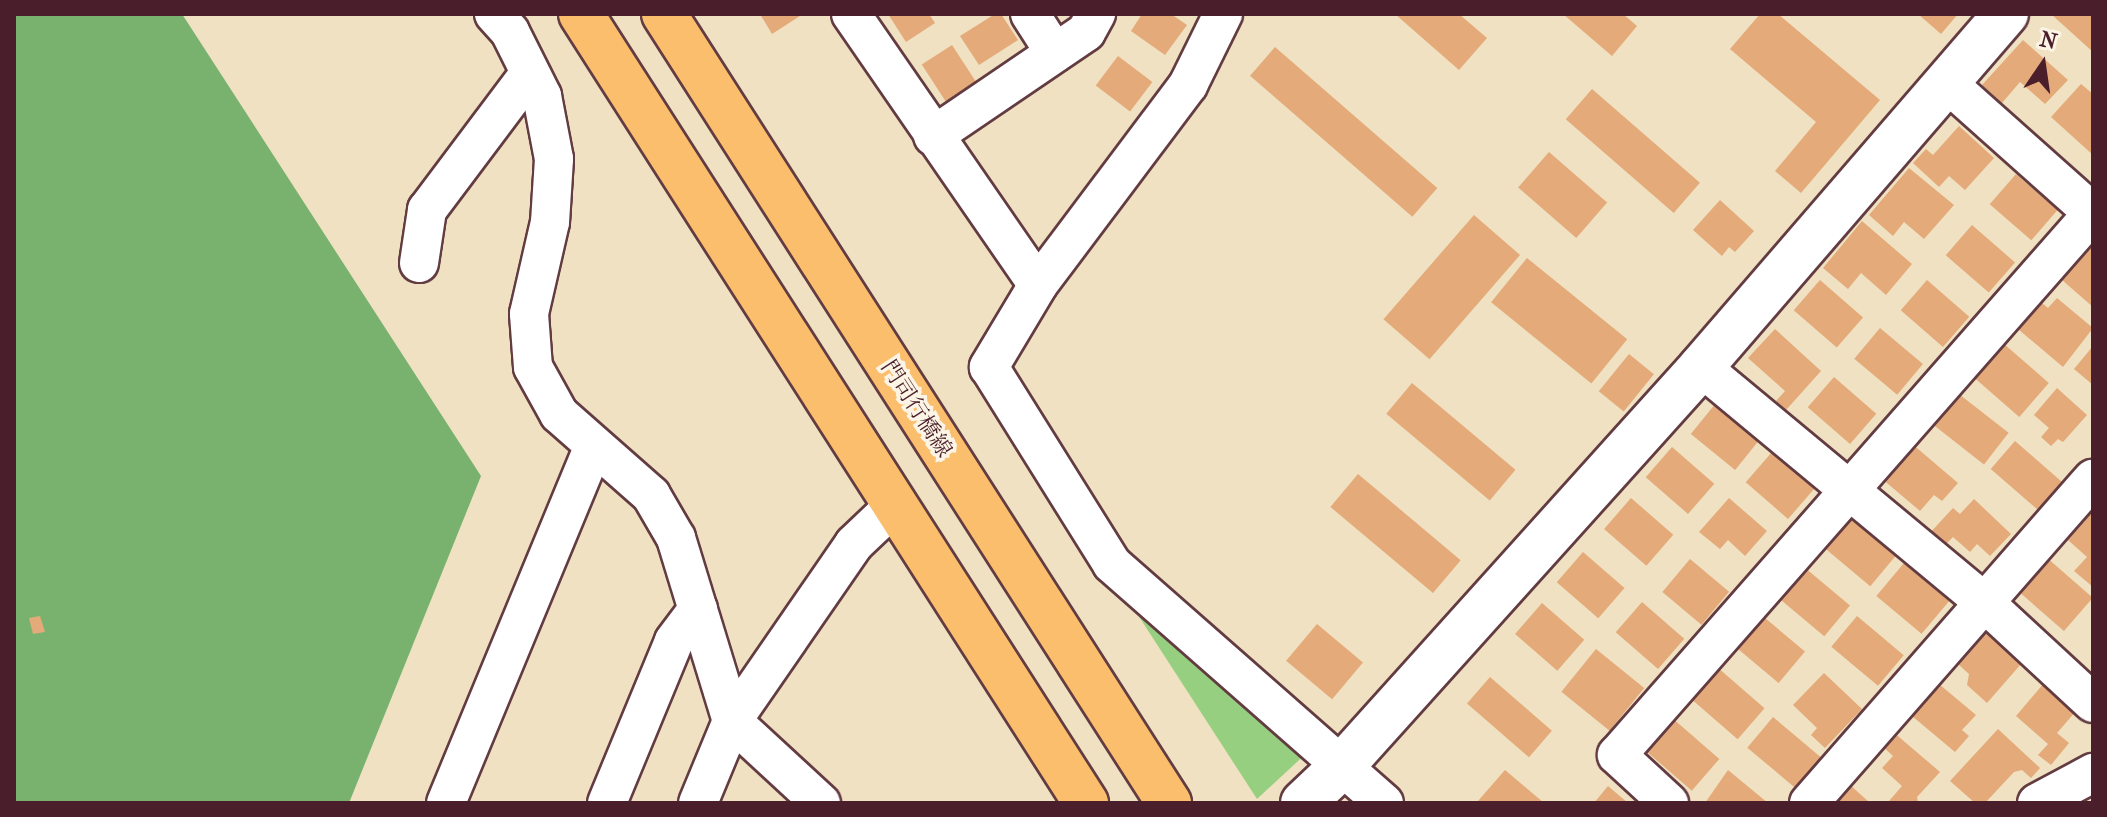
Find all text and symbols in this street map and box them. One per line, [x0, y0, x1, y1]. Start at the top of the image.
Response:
north arrow [2003, 24, 2083, 104]
text: N [2037, 26, 2059, 55]
street label: 門司行橋線 [875, 356, 957, 462]

